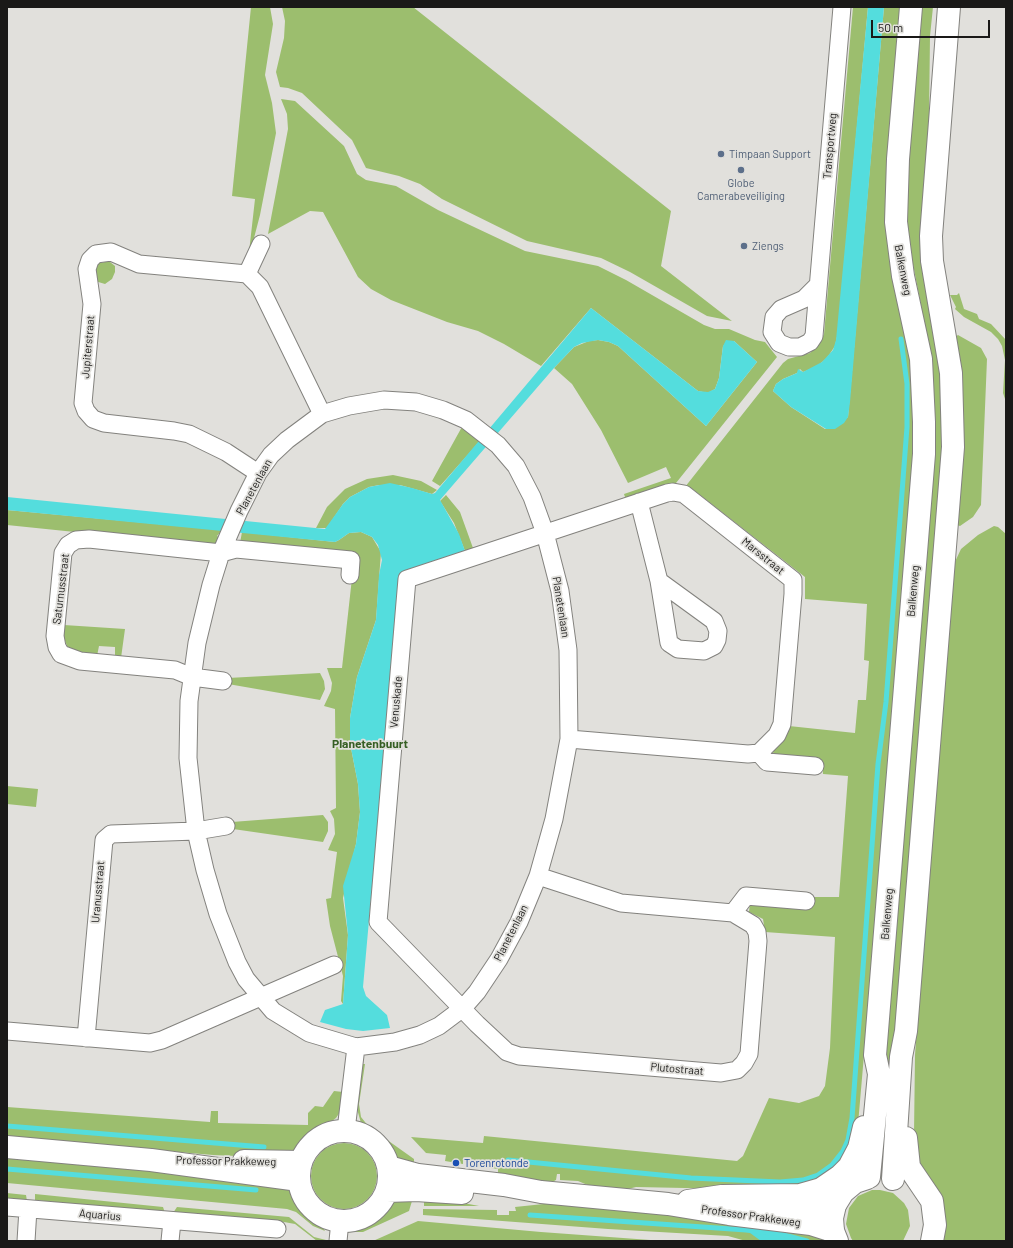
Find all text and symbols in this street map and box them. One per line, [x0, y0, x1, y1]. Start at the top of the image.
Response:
scale bar [873, 12, 992, 38]
text: 50 m [878, 20, 903, 34]
street label: Transportweg [821, 112, 839, 180]
place label: Timpaan Support [729, 147, 811, 161]
marker: Timpaan Support [716, 149, 726, 159]
marker: Globe Camerabeveiliging [736, 165, 746, 175]
place label: Globe Camerabeveiliging [697, 176, 785, 202]
place label: Ziengs [752, 239, 784, 253]
marker: Ziengs [739, 241, 749, 251]
street label: Balkenweg [892, 243, 914, 297]
street label: Jupiterstraat [79, 315, 97, 379]
street label: Planetenlaan [233, 457, 275, 517]
street label: Marsstraat [739, 535, 787, 577]
street label: Saturnusstraat [50, 553, 72, 625]
street label: Balkenweg [904, 565, 922, 617]
street label: Planetenlaan [550, 576, 572, 638]
street label: Venuskade [387, 676, 405, 728]
district label: Planetenbuurt [332, 737, 408, 751]
street label: Uranusstraat [89, 860, 107, 924]
street label: Balkenweg [878, 888, 896, 940]
street label: Planetenlaan [491, 903, 531, 963]
street label: Plutostraat [650, 1060, 704, 1078]
street label: Professor Prakkeweg [176, 1154, 276, 1168]
place label: Torenrotonde [464, 1156, 529, 1170]
marker: Torenrotonde [451, 1158, 461, 1168]
street label: Professor Prakkeweg [700, 1202, 802, 1230]
street label: Aquarius [78, 1207, 122, 1223]

